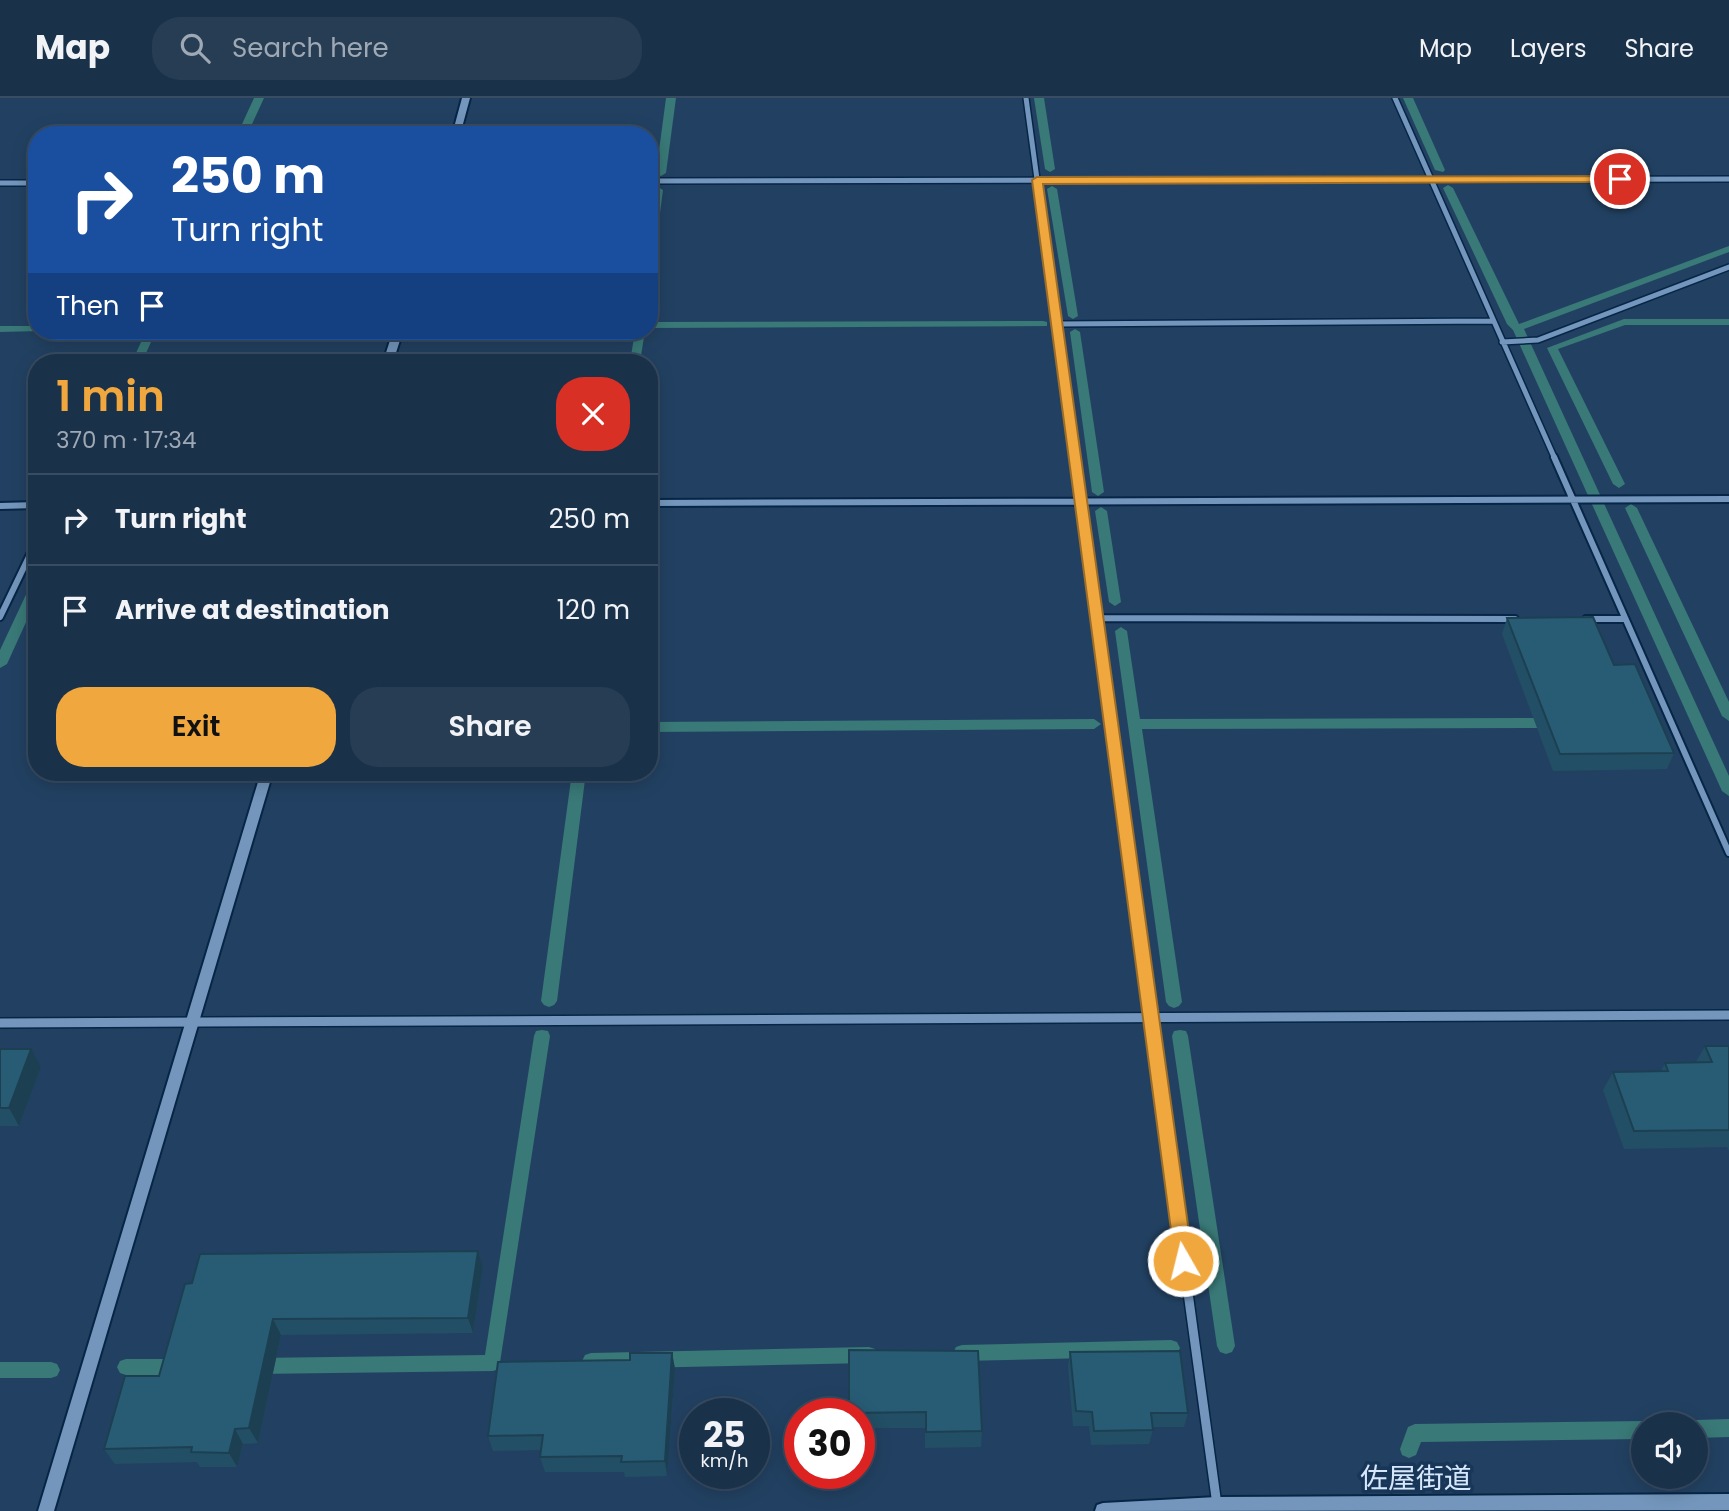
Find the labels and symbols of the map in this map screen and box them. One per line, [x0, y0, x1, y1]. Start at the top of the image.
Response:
pin [1590, 149, 1650, 209]
position arrow [1146, 1224, 1220, 1298]
speed limit sign: 30 [784, 1398, 875, 1489]
street label: 佐屋街道 [1360, 1459, 1472, 1498]

